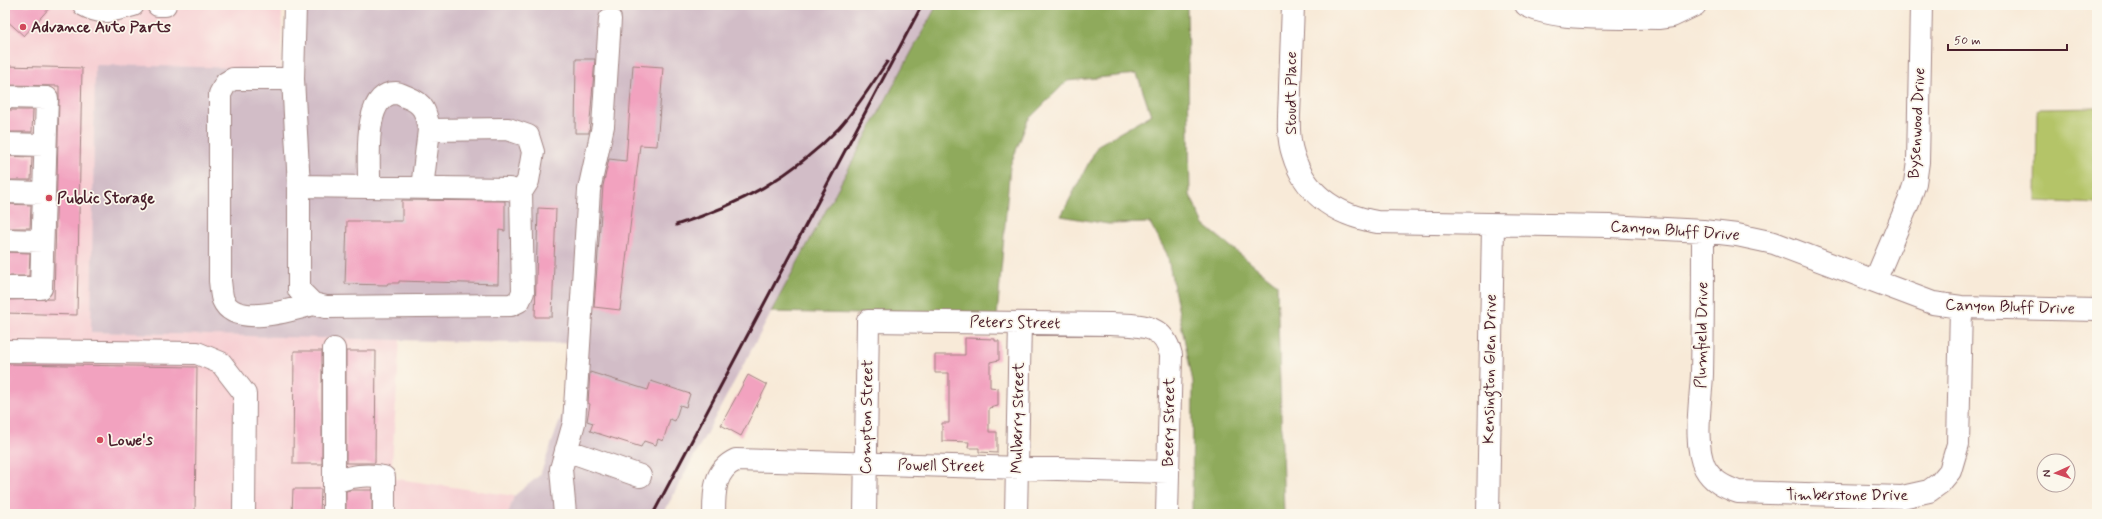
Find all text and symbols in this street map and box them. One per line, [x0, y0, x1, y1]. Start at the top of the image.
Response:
place label: Advance Auto Parts [31, 17, 171, 38]
marker: Advance Auto Parts [18, 22, 28, 32]
scale bar [1948, 26, 2067, 52]
text: 50 m [1954, 33, 1981, 49]
street label: Stoudt Place [1281, 51, 1302, 135]
street label: Bysenwood Drive [1904, 67, 1930, 179]
place label: Public Storage [57, 188, 155, 211]
marker: Public Storage [44, 193, 54, 203]
street label: Canyon Bluff Drive [1610, 216, 1740, 246]
street label: Plumfield Drive [1691, 281, 1713, 389]
street label: Kensington Glen Drive [1478, 294, 1503, 444]
street label: Canyon Bluff Drive [1945, 294, 2075, 320]
street label: Peters Street [969, 312, 1061, 334]
street label: Compton Street [855, 359, 879, 475]
street label: Mulberry Street [1007, 361, 1029, 474]
street label: Beery Street [1158, 377, 1180, 467]
place label: Lowe's [108, 430, 154, 451]
marker: Lowe's [95, 435, 105, 445]
north arrow [2036, 453, 2076, 493]
street label: Powell Street [897, 455, 985, 477]
text: N [2040, 469, 2054, 477]
street label: Timberstone Drive [1786, 485, 1908, 506]

